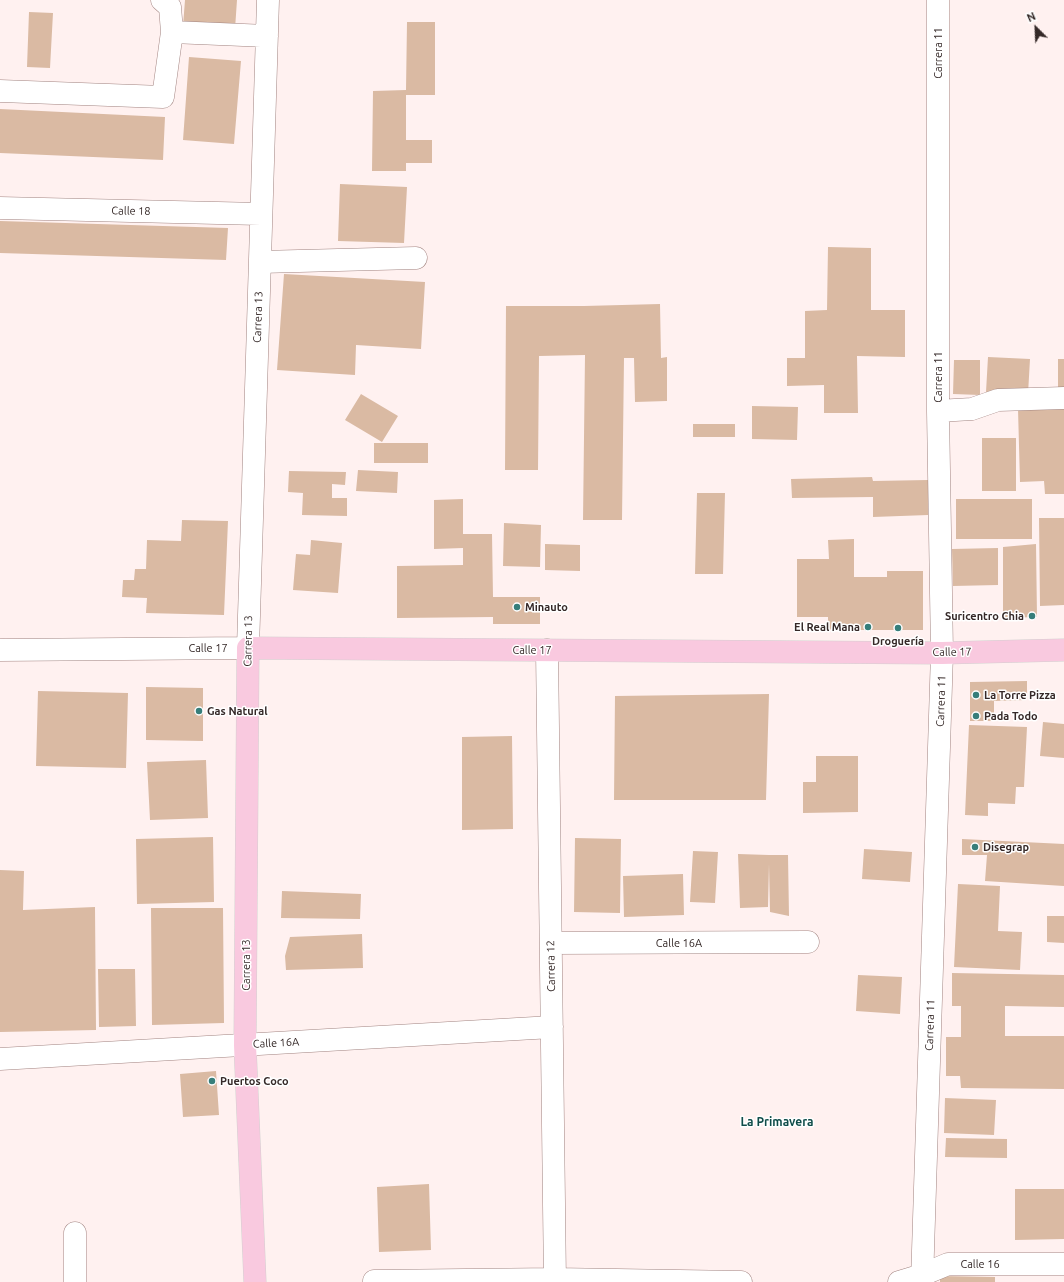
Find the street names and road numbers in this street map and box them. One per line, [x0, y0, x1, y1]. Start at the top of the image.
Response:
street label: Carrera 11 [931, 27, 945, 79]
street label: Calle 18 [111, 204, 151, 218]
street label: Carrera 13 [251, 291, 265, 343]
street label: Carrera 11 [931, 351, 945, 403]
street label: Carrera 13 [241, 615, 255, 667]
street label: Calle 17 [188, 641, 228, 655]
street label: Calle 17 [512, 643, 552, 657]
street label: Calle 17 [932, 645, 972, 659]
street label: Carrera 11 [934, 675, 948, 727]
street label: Calle 16A [656, 936, 702, 950]
street label: Carrera 13 [239, 939, 253, 991]
street label: Carrera 12 [544, 940, 558, 992]
street label: Carrera 11 [923, 999, 937, 1051]
street label: Calle 16A [253, 1035, 299, 1051]
street label: Calle 16 [960, 1257, 1000, 1271]

